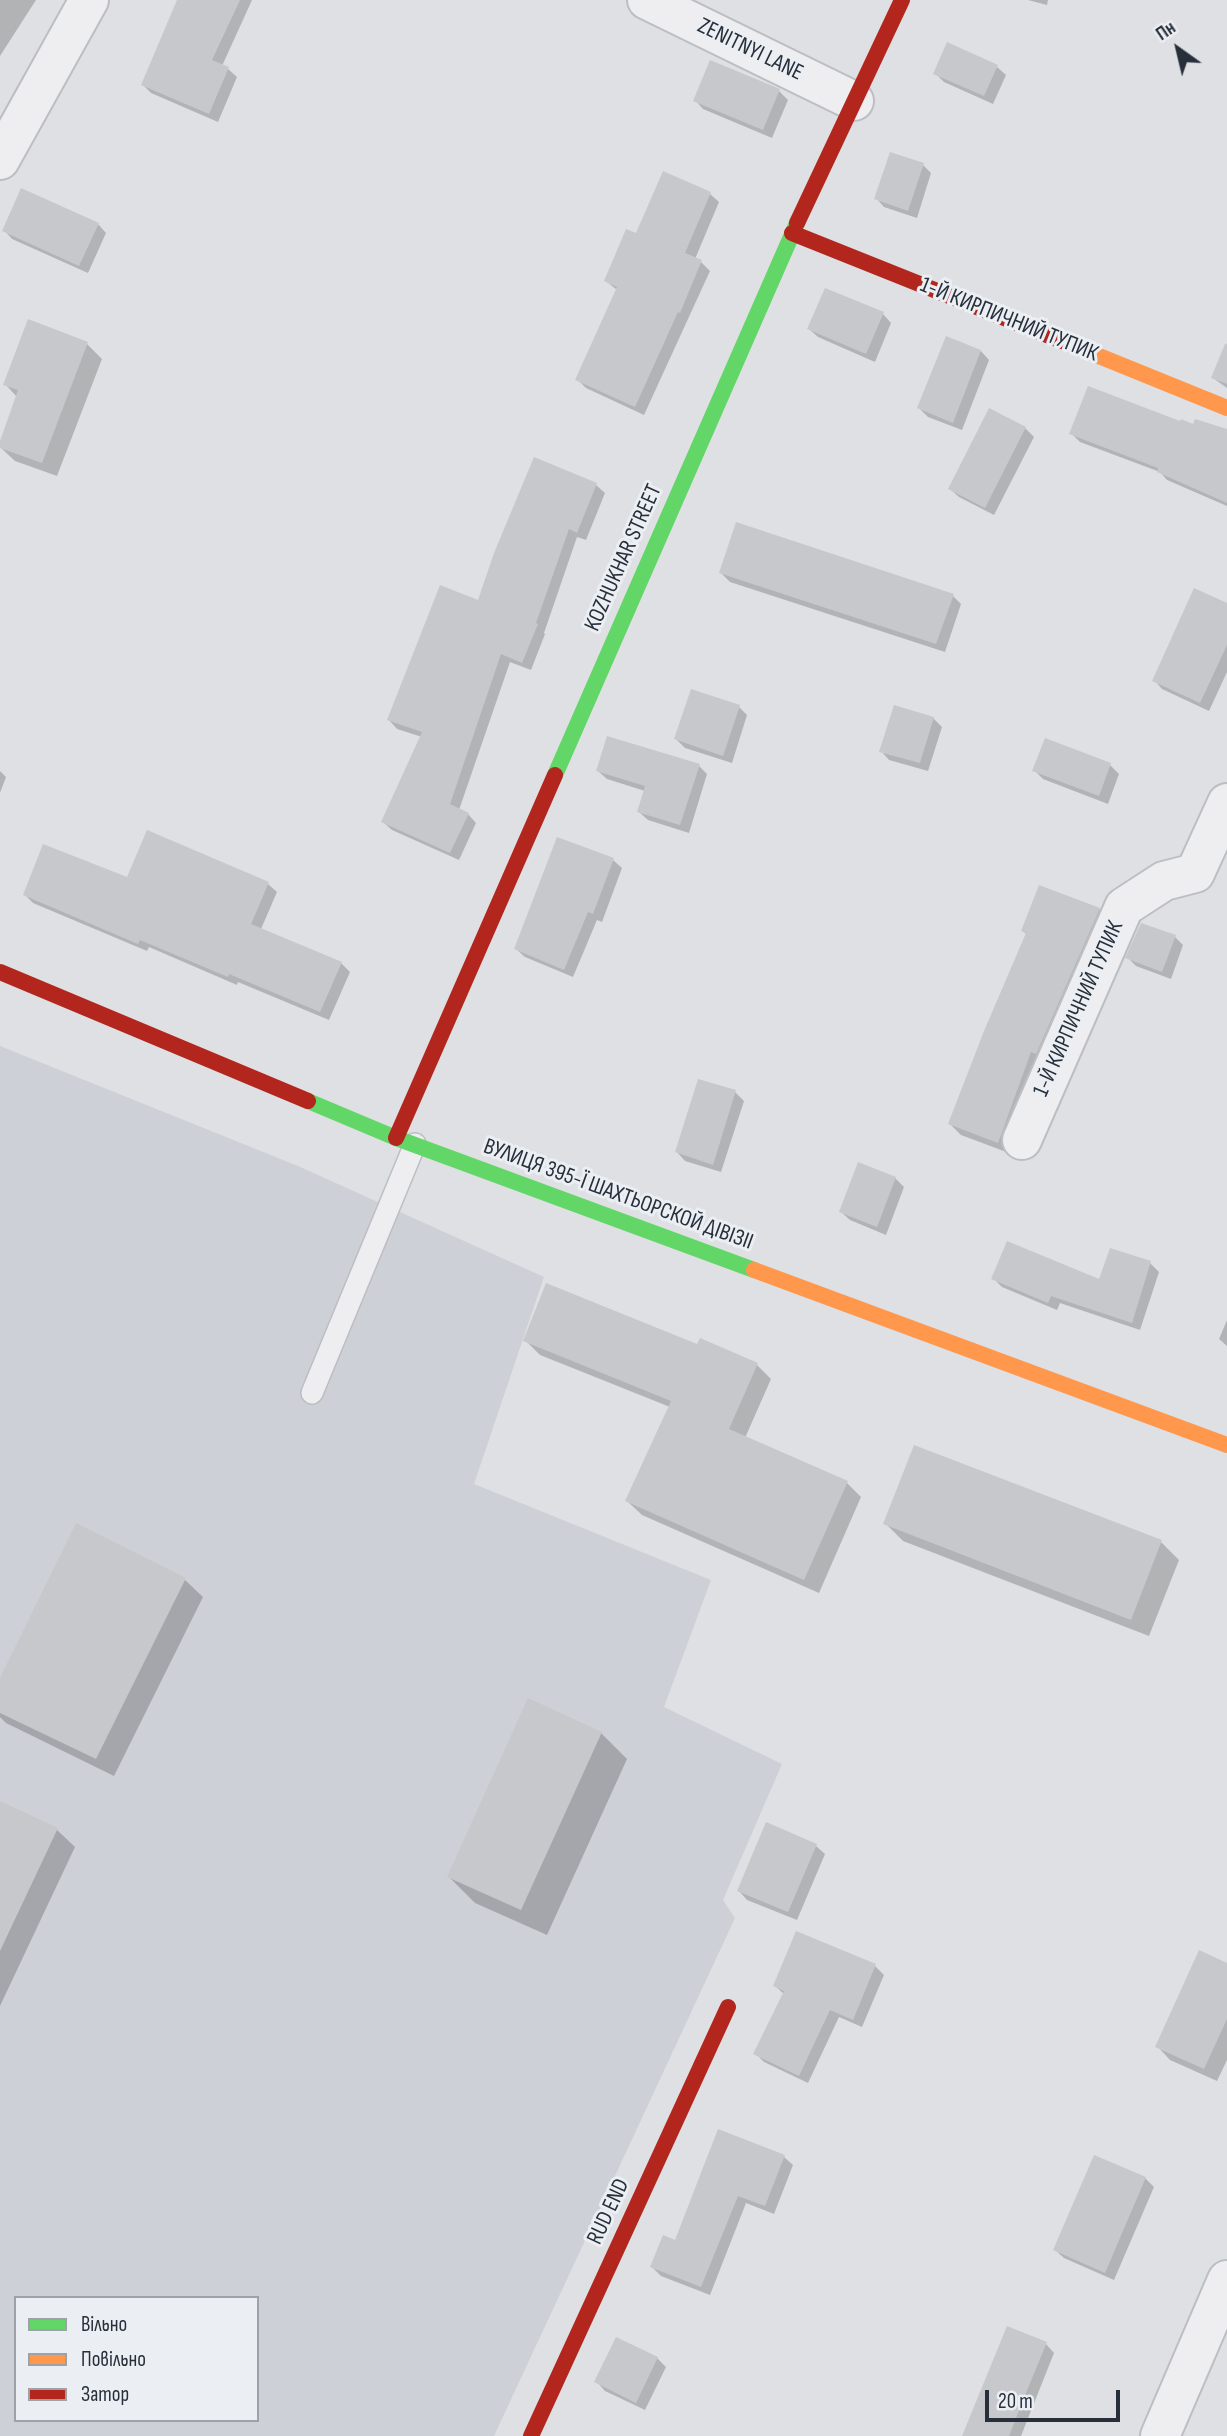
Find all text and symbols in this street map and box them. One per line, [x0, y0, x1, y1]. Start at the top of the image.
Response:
street label: ZENITNYI LANE [693, 13, 807, 87]
north arrow [1143, 14, 1213, 84]
text: Пн [1152, 17, 1180, 46]
street label: 1-Й КИРПИЧНИЙ ТУПИК [916, 272, 1102, 368]
street label: KOZHUKHAR STREET [579, 480, 669, 636]
street label: 1-Й КИРПИЧНИЙ ТУПИК [1028, 917, 1130, 1101]
street label: ВУЛИЦЯ 395-Ї ШАХТЬОРСКОЙ ДІВІЗІІ [479, 1133, 757, 1257]
street label: RUD END [582, 2175, 636, 2249]
legend [14, 2296, 259, 2422]
text: Вільно [81, 2312, 127, 2337]
text: Повільно [81, 2347, 146, 2372]
scale bar [989, 2376, 1124, 2420]
text: Затор [81, 2382, 129, 2407]
text: 20 m [998, 2389, 1033, 2414]

